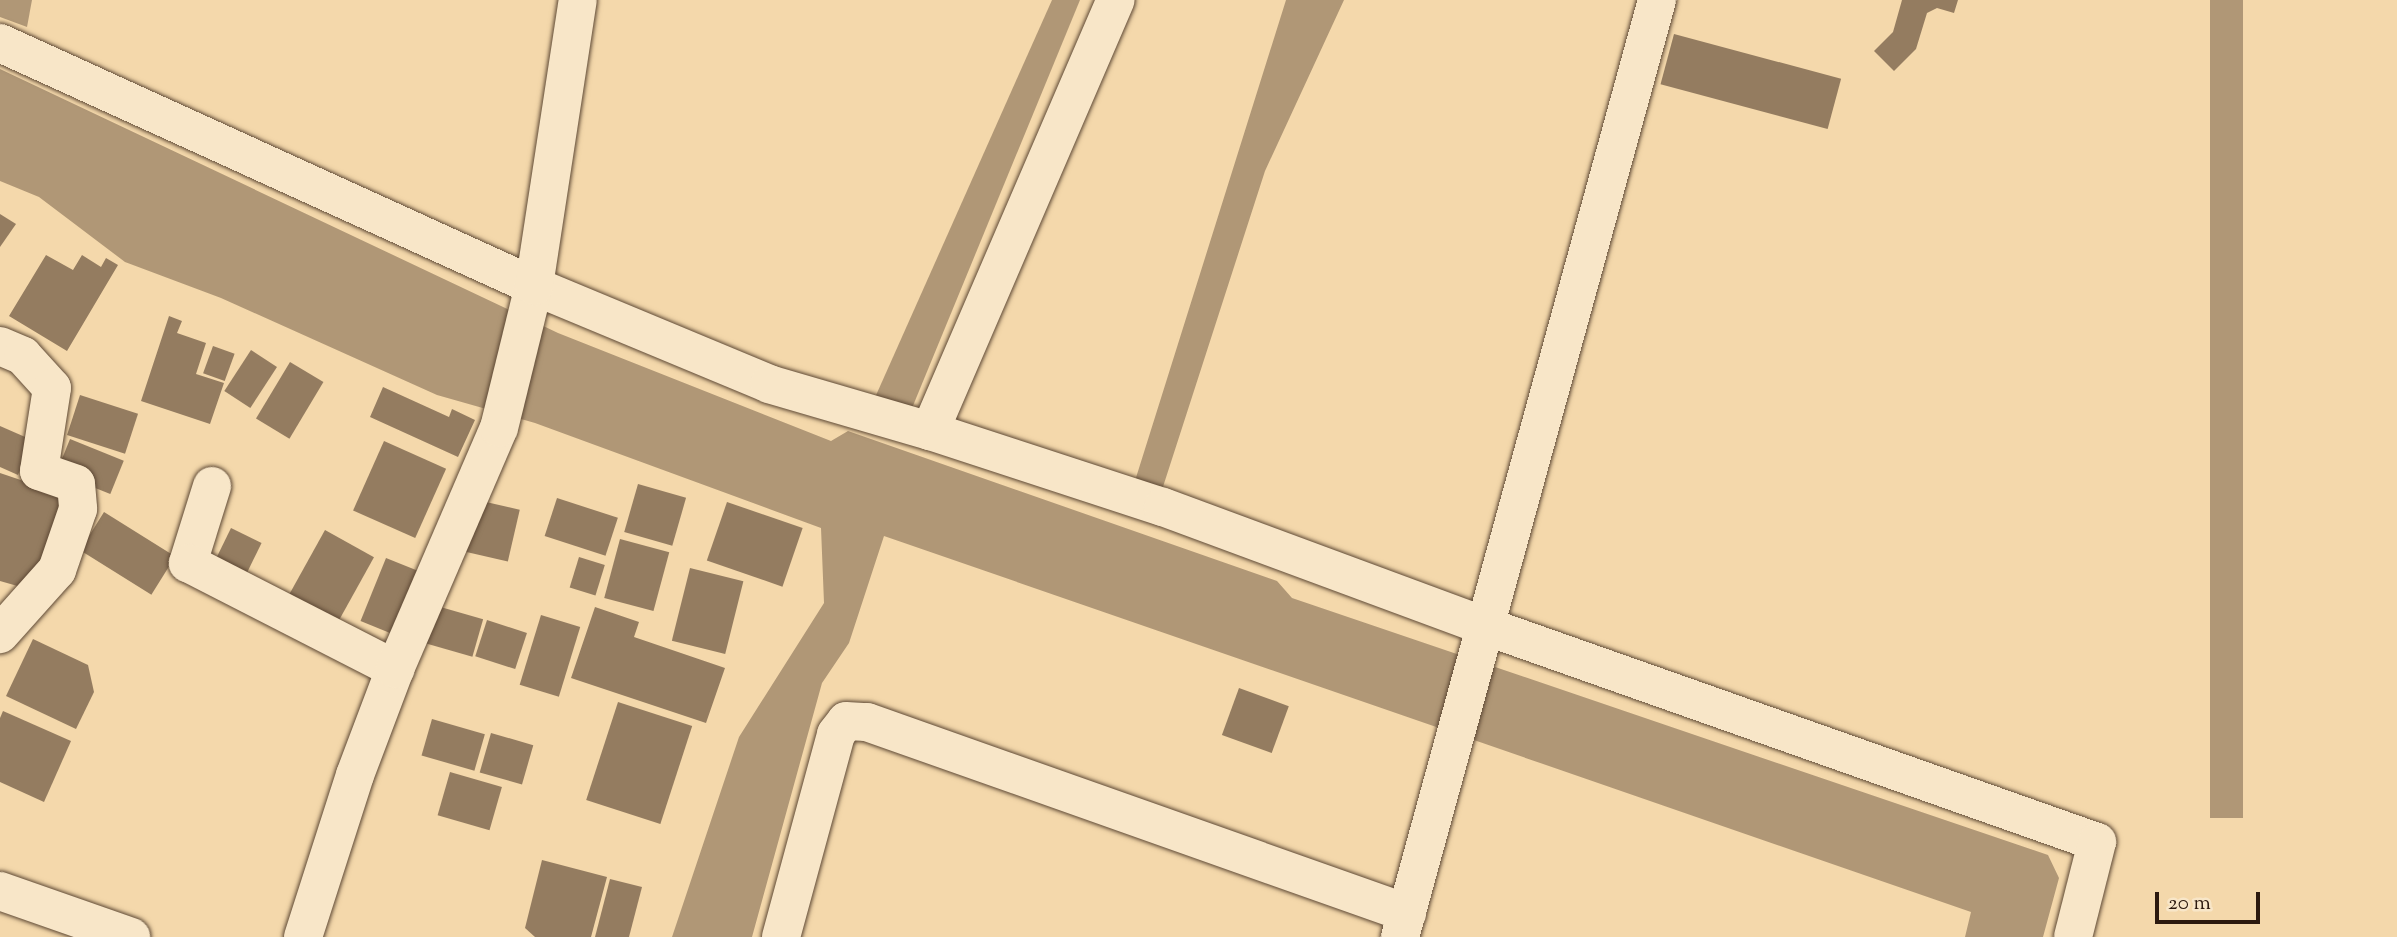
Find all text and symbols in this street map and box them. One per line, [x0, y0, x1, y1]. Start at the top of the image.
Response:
scale bar [2159, 878, 2264, 922]
text: 20 m [2168, 889, 2211, 919]

